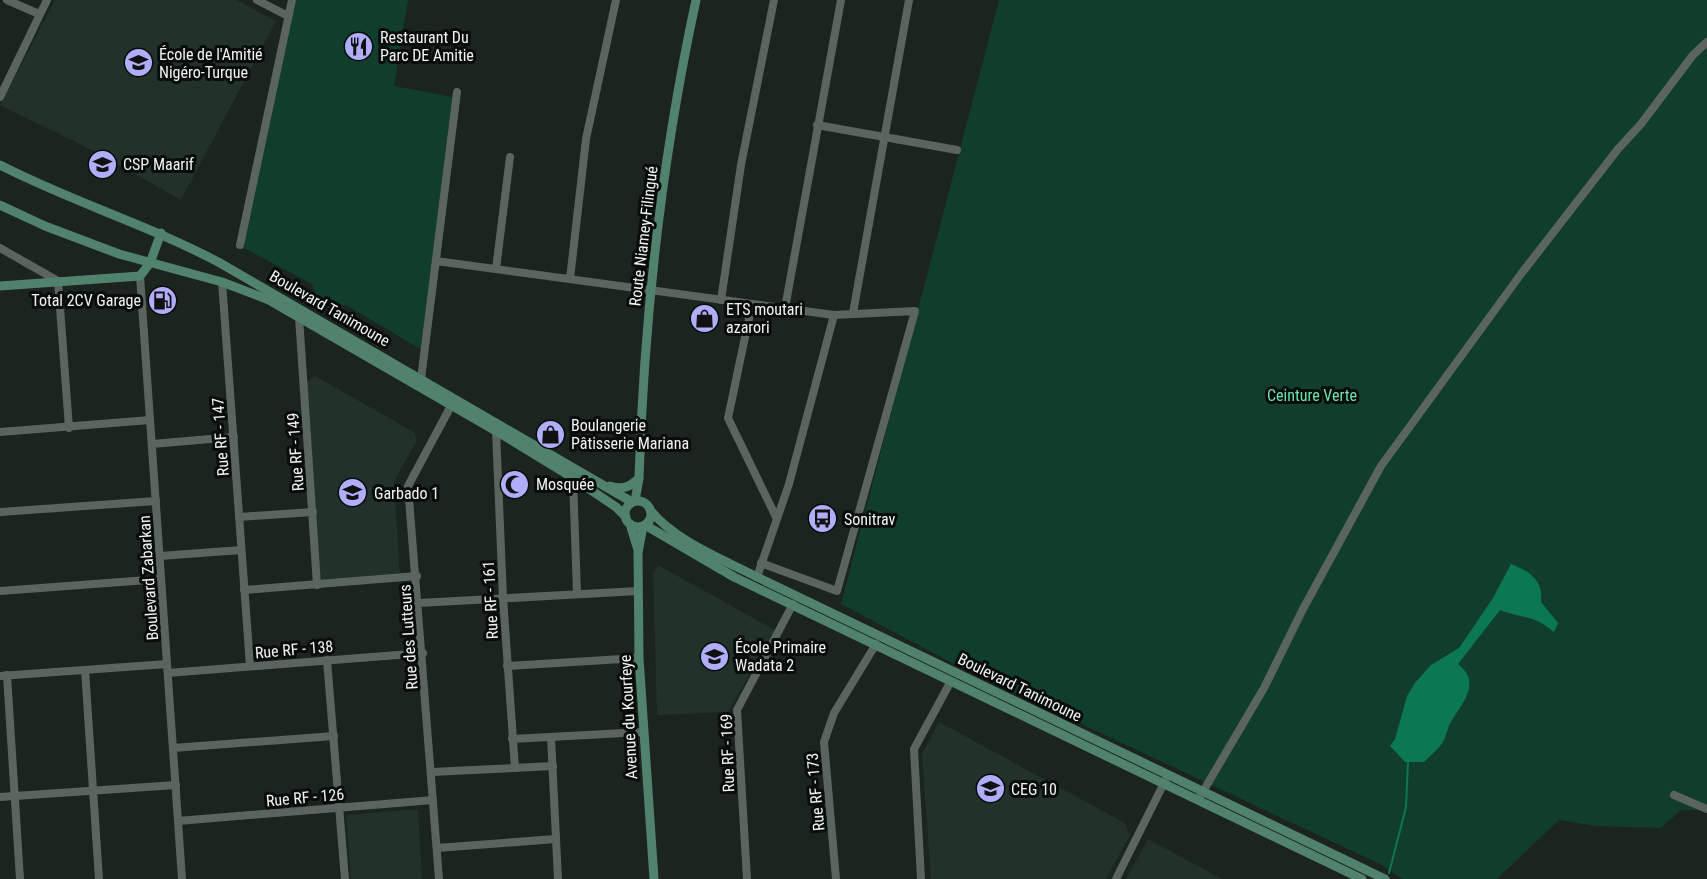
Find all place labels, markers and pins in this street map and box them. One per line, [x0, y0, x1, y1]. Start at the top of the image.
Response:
place label: Restaurant Du Parc DE Amitie [380, 28, 474, 65]
restaurant icon: Restaurant Du Parc DE Amitie [343, 30, 375, 62]
place label: École de l'Amitié Nigéro-Turque [159, 45, 263, 82]
school or university icon: École de l'Amitié Nigéro-Turque [122, 47, 154, 79]
school or university icon: CSP Maarif [86, 148, 118, 180]
place label: CSP Maarif [123, 155, 194, 174]
fuel station icon: Total 2CV Garage [146, 284, 178, 316]
place label: Total 2CV Garage [31, 291, 141, 310]
place label: ETS moutari azarori [726, 300, 803, 337]
shop icon: ETS moutari azarori [689, 302, 721, 334]
place label: Boulangerie Pâtisserie Mariana [571, 416, 689, 453]
shop icon: Boulangerie Pâtisserie Mariana [534, 418, 566, 450]
mosque icon: Mosquée [499, 468, 531, 500]
place label: Mosquée [536, 475, 594, 494]
school or university icon: Garbado 1 [337, 477, 369, 509]
place label: Garbado 1 [374, 484, 439, 503]
bus stop icon: Sonitrav [807, 503, 839, 535]
place label: Sonitrav [844, 510, 896, 529]
place label: École Primaire Wadata 2 [735, 638, 826, 675]
school or university icon: École Primaire Wadata 2 [698, 640, 730, 672]
school or university icon: CEG 10 [974, 773, 1006, 805]
place label: CEG 10 [1011, 780, 1057, 799]

